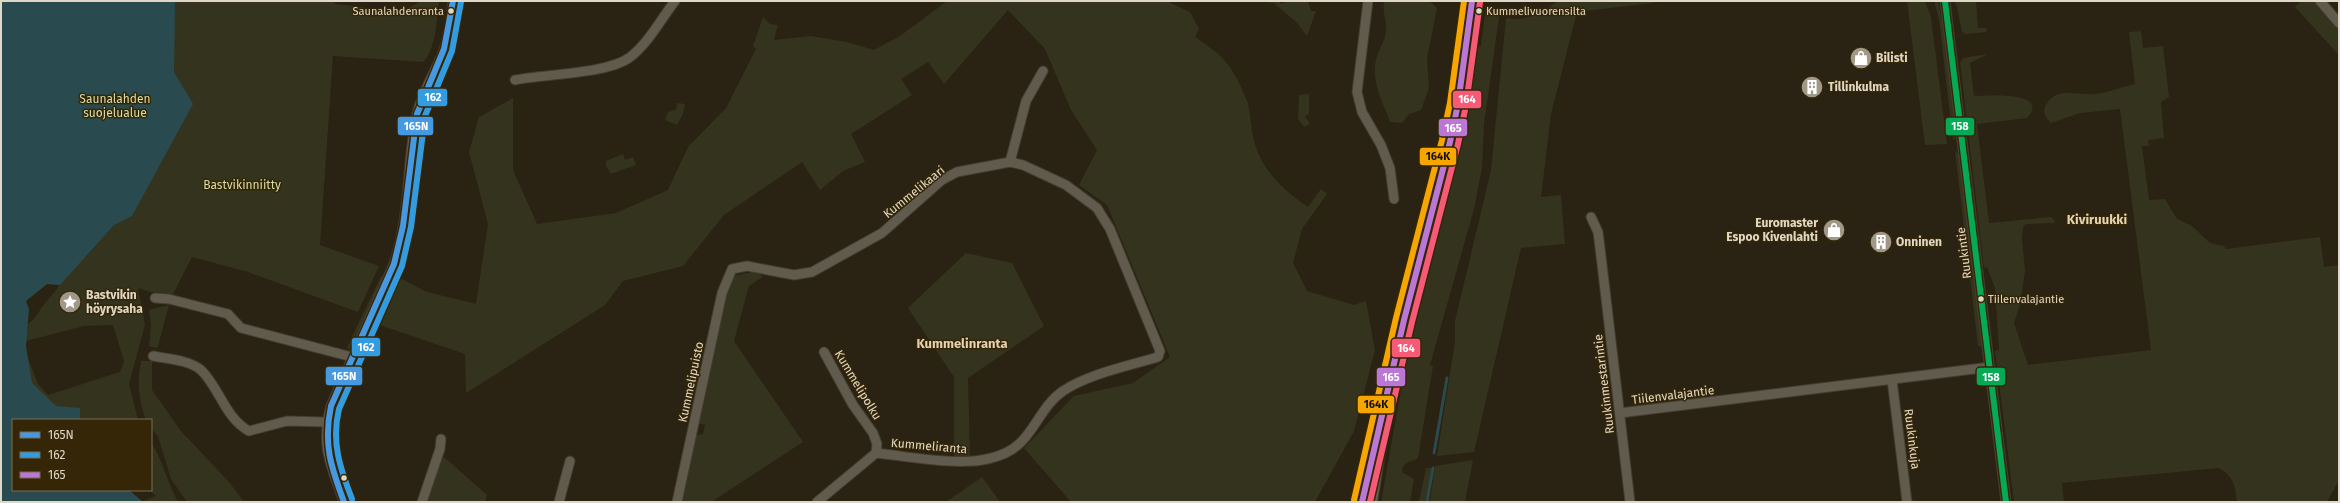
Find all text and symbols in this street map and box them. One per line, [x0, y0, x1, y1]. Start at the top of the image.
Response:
place label: Saunalahdenranta [353, 5, 444, 18]
place label: Kummelivuorensilta [1486, 5, 1586, 18]
marker: Saunalahdenranta [446, 6, 456, 16]
marker: Kummelivuorensilta [1474, 6, 1484, 16]
shop icon: Bilisti [1848, 45, 1874, 71]
place label: Bilisti [1876, 51, 1908, 65]
building icon: Tillinkulma [1799, 74, 1825, 100]
place label: Tillinkulma [1828, 80, 1889, 94]
line badge: 162 [417, 88, 448, 107]
line badge: 164 [1452, 90, 1482, 109]
text: 162 [425, 91, 442, 104]
park label: Saunalahden suojelualue [79, 92, 151, 120]
text: 164 [1458, 93, 1476, 106]
line badge: 165N [397, 116, 434, 136]
line badge: 158 [1945, 117, 1975, 136]
line badge: 165 [1438, 118, 1468, 137]
text: 165N [404, 120, 428, 133]
text: 158 [1951, 120, 1969, 133]
text: 165 [1444, 122, 1462, 135]
line badge: 164K [1419, 147, 1457, 166]
text: 164K [1426, 150, 1451, 163]
street label: Kummelikaari [880, 163, 948, 221]
park label: Bastvikinniitty [203, 178, 281, 192]
district label: Kiviruukki [2067, 212, 2127, 227]
place label: Euromaster Espoo Kivenlahti [1726, 216, 1818, 244]
shop icon: Euromaster Espoo Kivenlahti [1821, 217, 1847, 243]
street label: Ruukintie [1954, 226, 1974, 280]
building icon: Onninen [1868, 229, 1894, 255]
place label: Onninen [1896, 235, 1942, 249]
place label: Bastvikin höyrysaha [86, 288, 143, 316]
place icon: Bastvikin höyrysaha [57, 289, 83, 315]
place label: Tiilenvalajantie [1988, 293, 2064, 306]
marker: Tiilenvalajantie [1976, 294, 1986, 304]
street label: Ruukinmestarintie [1591, 333, 1617, 435]
district label: Kummelinranta [916, 336, 1008, 351]
line badge: 162 [351, 337, 381, 357]
line badge: 164 [1391, 338, 1421, 358]
street label: Kummelipuisto [676, 340, 706, 424]
text: 162 [358, 341, 375, 354]
text: 164 [1397, 342, 1415, 355]
street label: Kummelipolku [832, 348, 884, 422]
line badge: 165N [325, 366, 363, 386]
line badge: 165 [1376, 367, 1406, 387]
line badge: 158 [1976, 367, 2006, 386]
text: 165N [332, 370, 356, 383]
text: 165 [1382, 371, 1400, 384]
text: 158 [1982, 371, 2000, 384]
street label: Tiilenvalajantie [1631, 383, 1715, 407]
line badge: 164K [1357, 395, 1395, 414]
text: 164K [1364, 398, 1389, 411]
street label: Ruukinkuja [1901, 408, 1923, 470]
legend [12, 419, 152, 491]
text: 165N [48, 428, 74, 442]
street label: Kummeliranta [890, 436, 968, 456]
text: 162 [48, 448, 65, 462]
text: 165 [48, 468, 66, 482]
unlabelled marker [339, 473, 349, 483]

